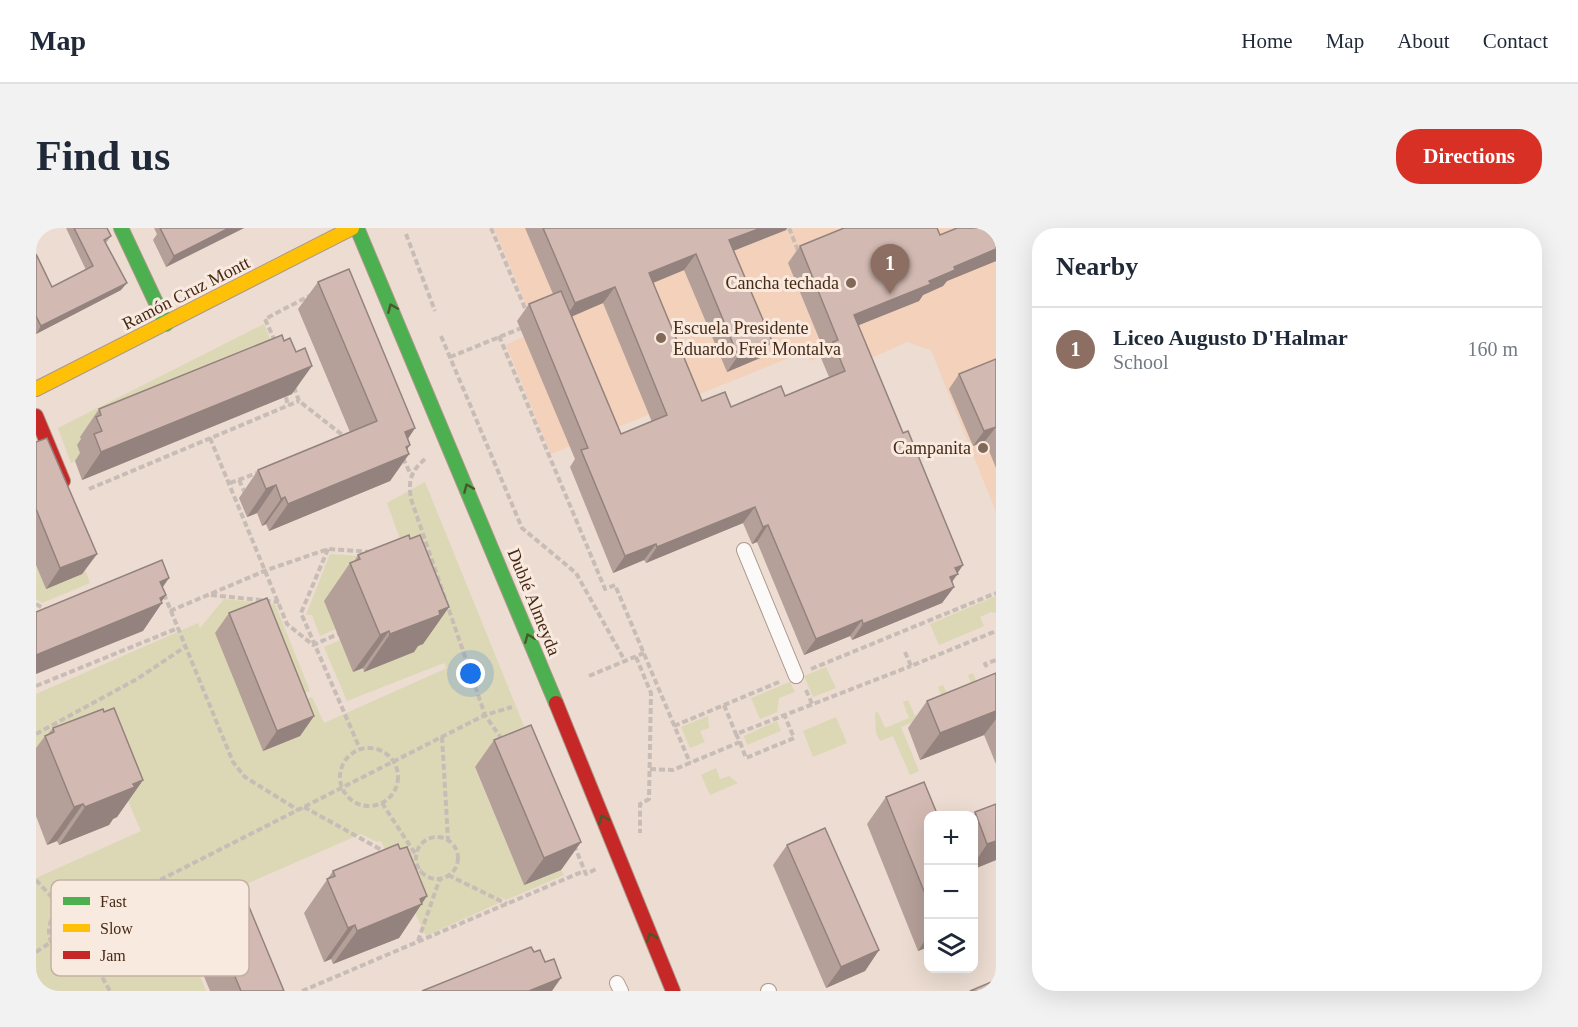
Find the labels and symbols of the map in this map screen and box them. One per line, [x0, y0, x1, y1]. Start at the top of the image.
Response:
pin: 1 [870, 244, 910, 294]
street label: Ramón Cruz Montt [119, 252, 253, 334]
place label: Cancha techada [726, 273, 839, 293]
marker: Cancha techada [844, 276, 858, 290]
one-way arrow [387, 303, 399, 314]
place label: Escuela Presidente Eduardo Frei Montalva [673, 318, 841, 359]
marker: Escuela Presidente Eduardo Frei Montalva [654, 331, 668, 345]
place label: Campanita [893, 438, 971, 458]
marker: Campanita [976, 441, 990, 455]
one-way arrow [463, 483, 475, 494]
street label: Dublé Almeyda [503, 546, 565, 658]
one-way arrow [524, 633, 536, 644]
your location [456, 659, 485, 688]
one-way arrow [597, 814, 610, 825]
legend [51, 880, 249, 976]
text: Fast [100, 893, 127, 910]
text: Slow [100, 920, 133, 937]
one-way arrow [646, 932, 658, 943]
text: Jam [100, 947, 126, 964]

